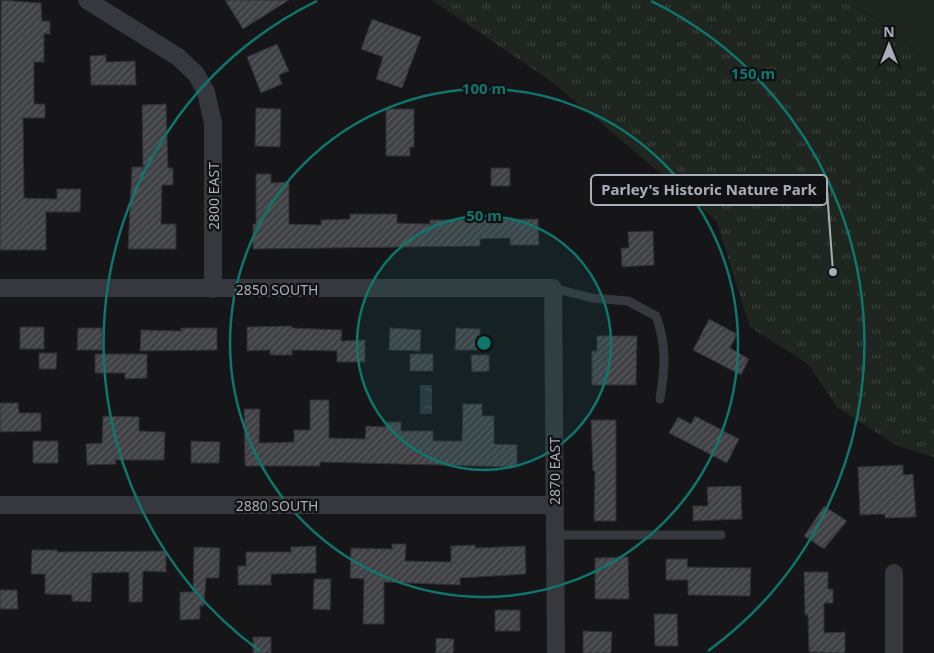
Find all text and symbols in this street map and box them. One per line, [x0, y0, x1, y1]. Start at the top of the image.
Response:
north arrow [864, 20, 914, 70]
text: N [883, 22, 895, 41]
text: 150 m [731, 63, 775, 83]
text: 100 m [462, 78, 506, 98]
street label: 2800 EAST [204, 162, 223, 230]
callout: Parley's Historic Nature Park [591, 175, 827, 205]
text: Parley's Historic Nature Park [601, 179, 817, 199]
text: 50 m [466, 205, 502, 225]
street label: 2850 SOUTH [236, 280, 318, 299]
centre of rings [475, 334, 493, 352]
street label: 2870 EAST [545, 437, 564, 505]
street label: 2880 SOUTH [236, 496, 318, 515]

